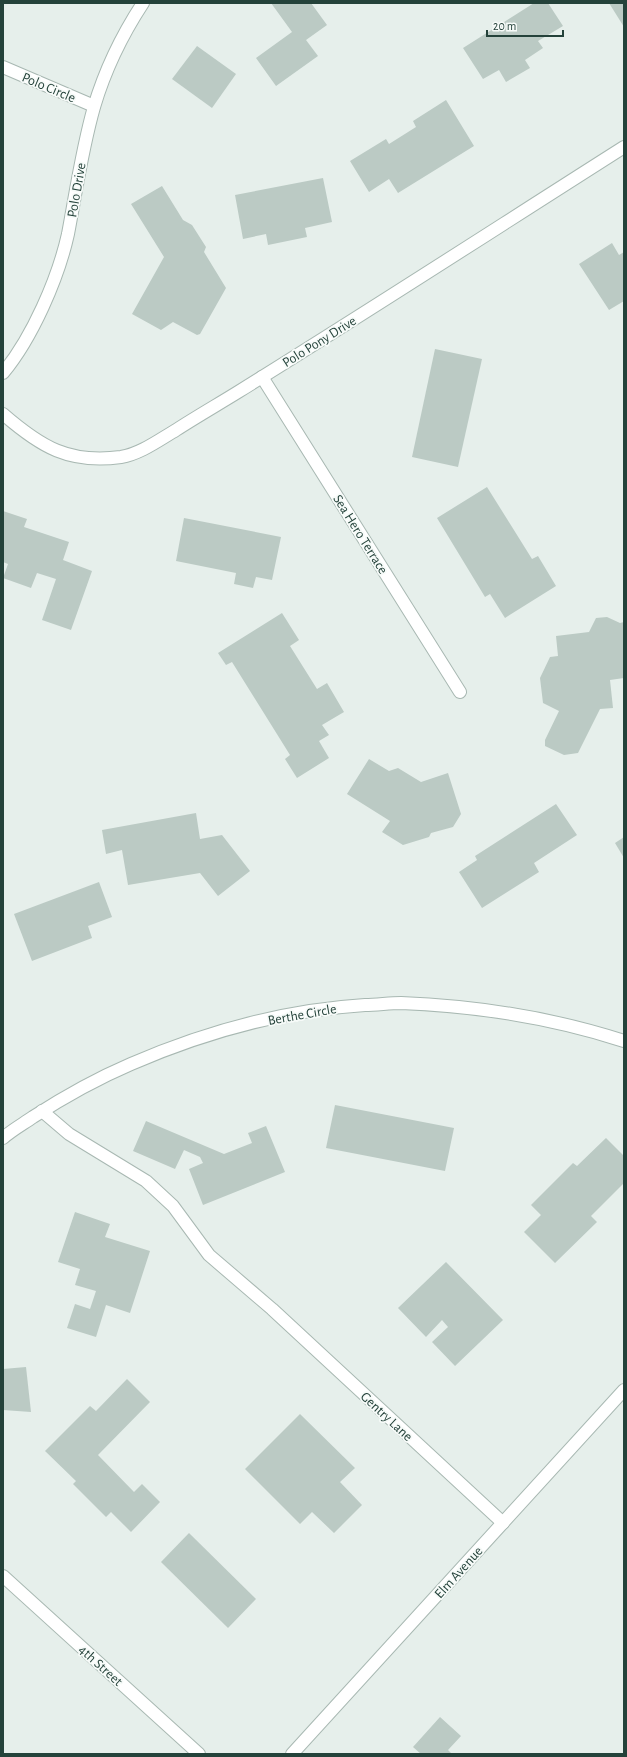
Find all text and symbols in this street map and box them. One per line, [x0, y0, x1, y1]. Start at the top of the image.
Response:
scale bar [487, 12, 563, 38]
text: 20 m [493, 20, 516, 32]
street label: Polo Circle [20, 70, 77, 105]
street label: Polo Drive [65, 162, 89, 219]
street label: Polo Pony Drive [280, 314, 359, 370]
street label: Sea Hero Terrace [330, 492, 390, 577]
street label: Berthe Circle [267, 1002, 338, 1028]
street label: Gentry Lane [358, 1389, 415, 1444]
street label: Elm Avenue [432, 1544, 486, 1601]
street label: 4th Street [76, 1643, 125, 1689]

